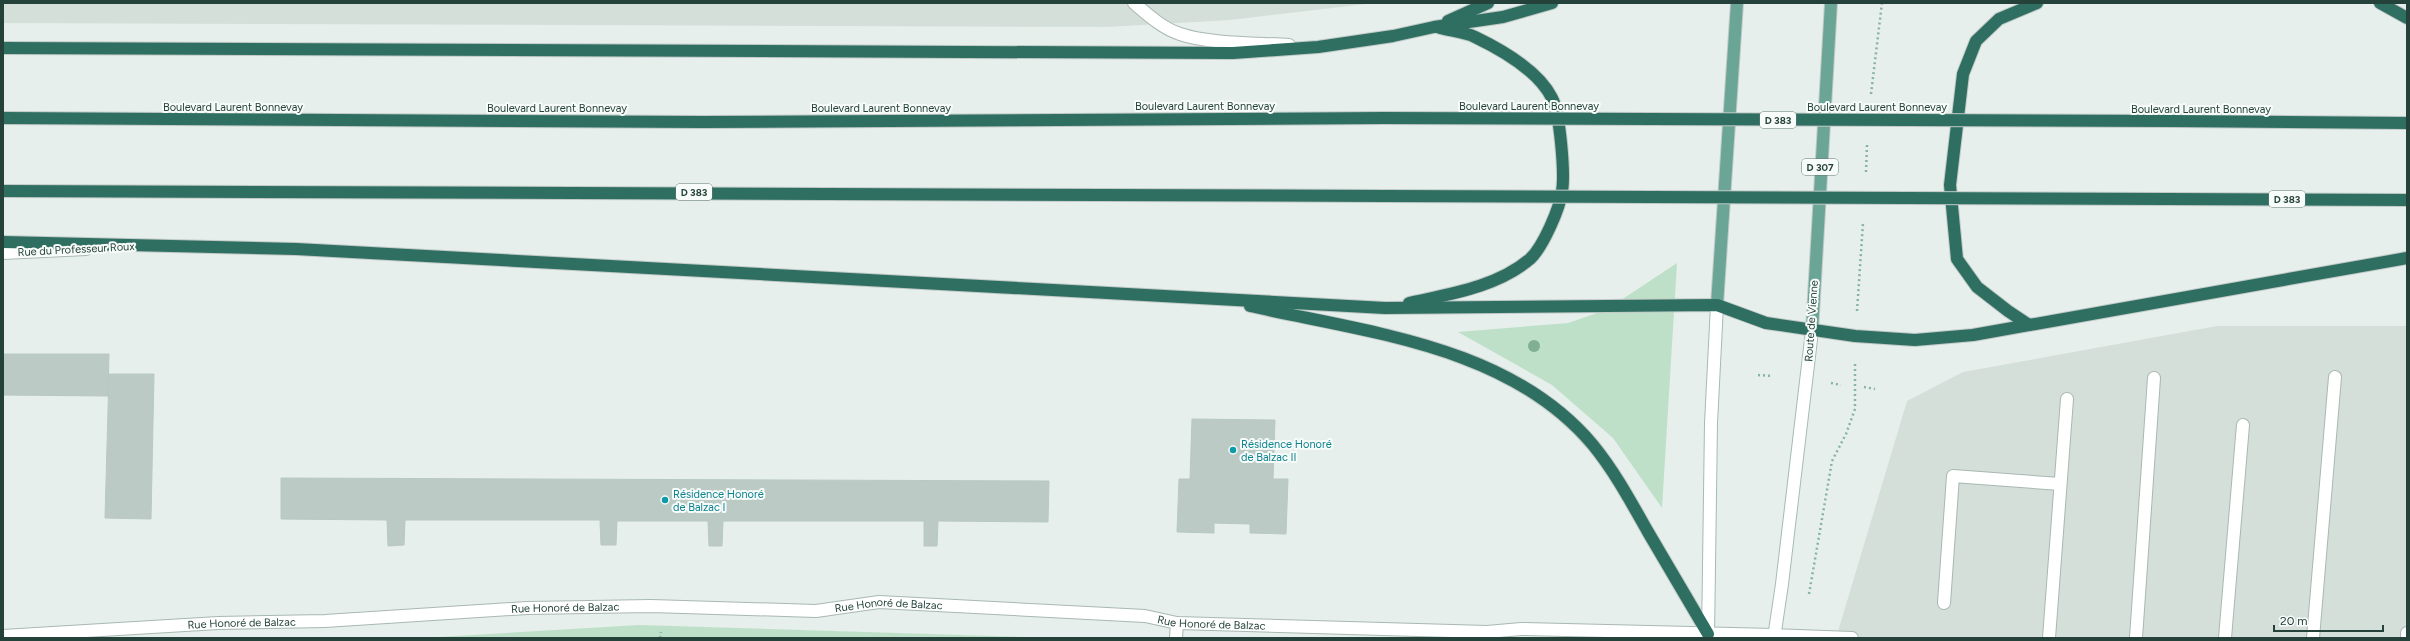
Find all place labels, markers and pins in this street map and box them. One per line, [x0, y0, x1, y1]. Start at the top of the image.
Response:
place label: Résidence Honoré de Balzac II [1241, 438, 1332, 464]
marker: Résidence Honoré de Balzac II [1228, 445, 1238, 455]
place label: Résidence Honoré de Balzac I [673, 488, 764, 514]
marker: Résidence Honoré de Balzac I [660, 495, 670, 505]

